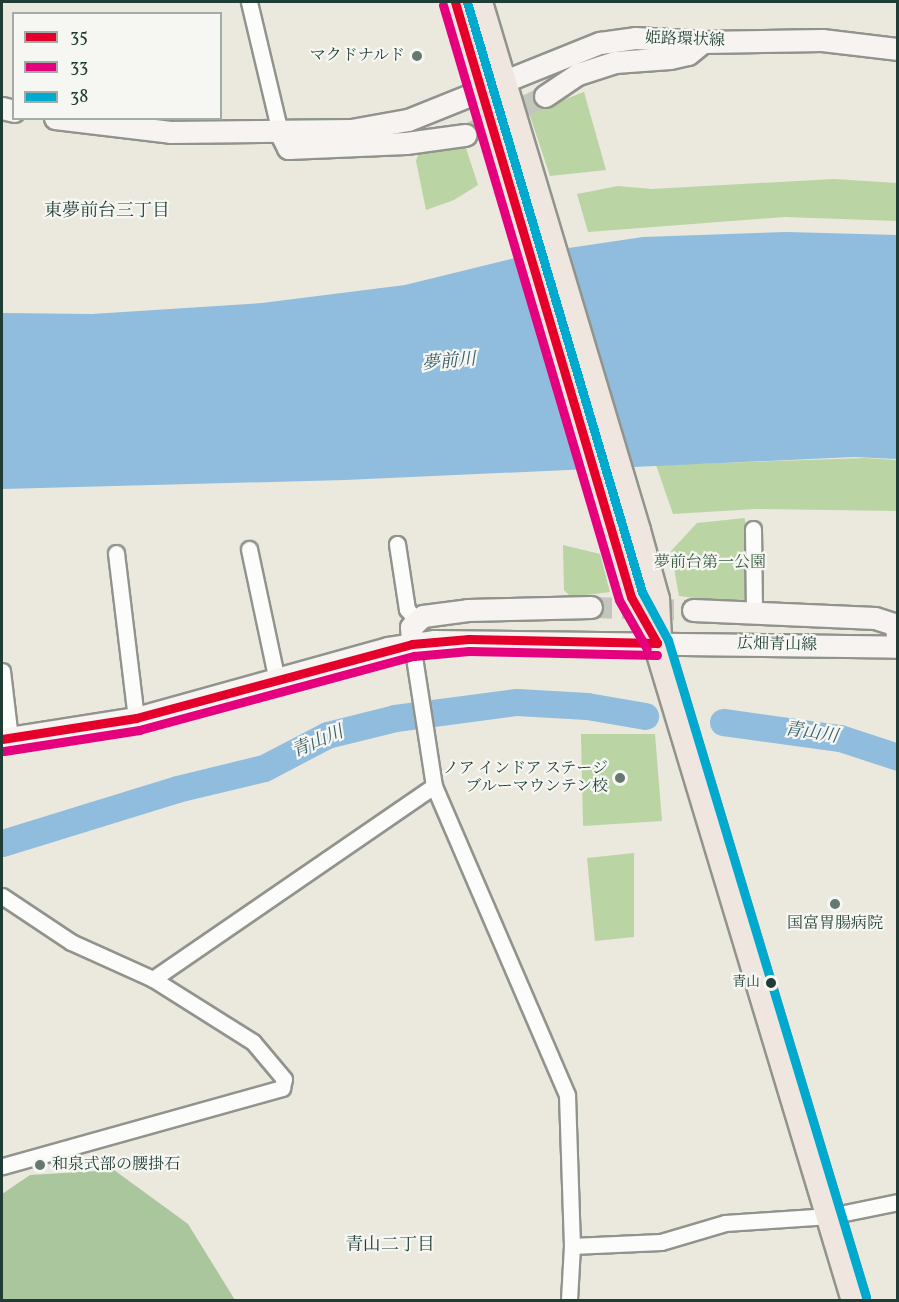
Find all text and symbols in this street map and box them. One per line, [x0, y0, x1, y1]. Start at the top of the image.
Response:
legend [12, 12, 222, 120]
text: 35 [70, 25, 88, 50]
street label: 姫路環状線 [645, 29, 725, 51]
place label: マクドナルド [309, 46, 405, 66]
marker: マクドナルド [410, 49, 424, 63]
text: 33 [70, 55, 88, 80]
text: 38 [70, 85, 88, 110]
district label: 東夢前台三丁目 [44, 201, 170, 223]
water label: 夢前川 [421, 350, 477, 376]
park label: 夢前台第一公園 [654, 553, 766, 573]
street label: 広畑青山線 [737, 635, 817, 655]
water label: 青山川 [783, 719, 839, 749]
water label: 青山川 [289, 723, 347, 763]
place label: ノア インドア ステージ ブルーマウンテン校 [442, 759, 608, 797]
marker: ノア インドア ステージ ブルーマウンテン校 [613, 771, 627, 785]
marker: 国富胃腸病院 [826, 895, 844, 913]
place label: 国富胃腸病院 [787, 914, 883, 934]
place label: 青山 [732, 975, 760, 991]
marker: 青山 [765, 977, 777, 989]
place label: 和泉式部の腰掛石 [52, 1155, 180, 1175]
marker: 和泉式部の腰掛石 [33, 1158, 47, 1172]
district label: 青山二丁目 [345, 1235, 435, 1257]

